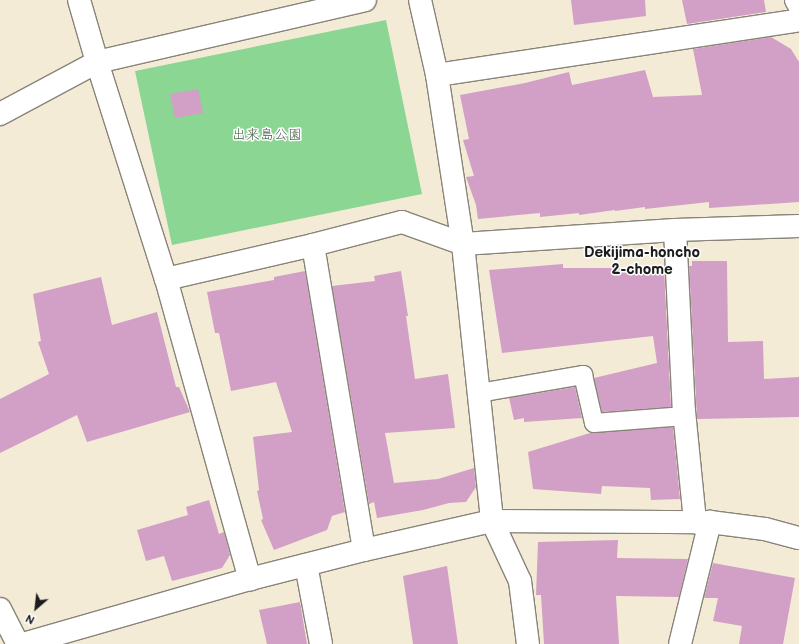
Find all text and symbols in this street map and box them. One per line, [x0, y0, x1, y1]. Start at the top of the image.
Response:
park label: 出来島公園 [232, 127, 302, 143]
district label: Dekijima-honcho 2-chome [584, 243, 700, 278]
north arrow [16, 588, 56, 628]
text: N [23, 611, 37, 627]

